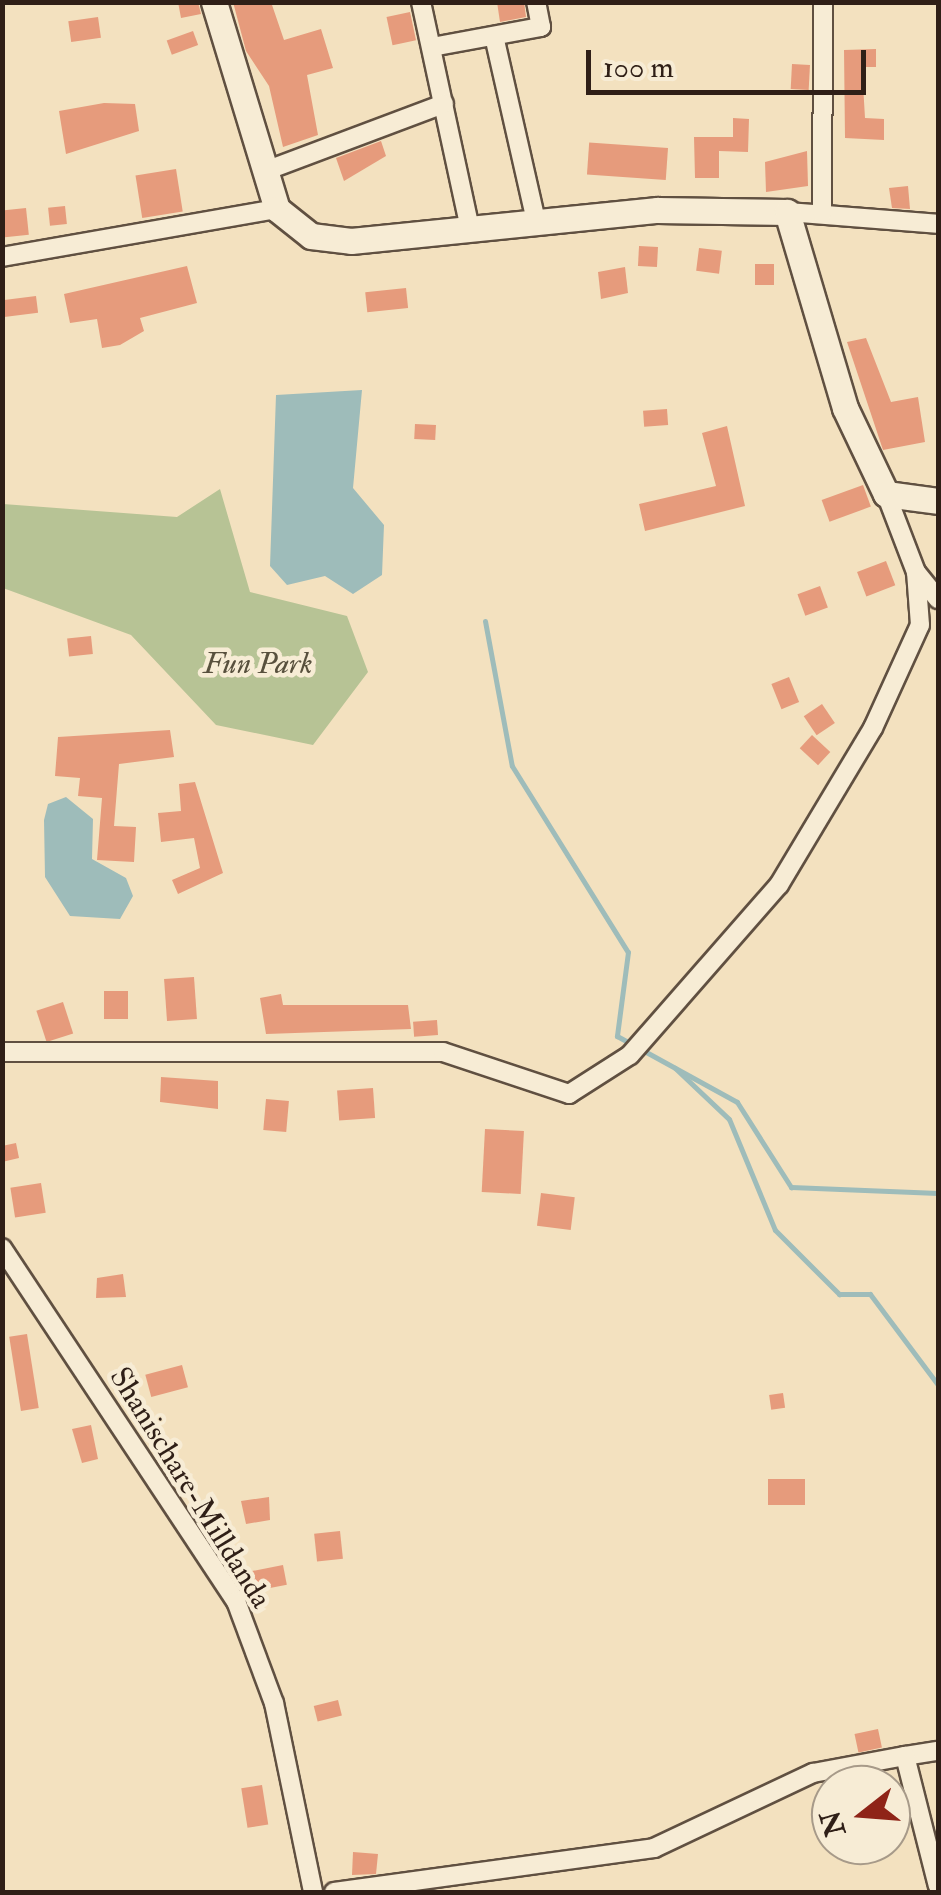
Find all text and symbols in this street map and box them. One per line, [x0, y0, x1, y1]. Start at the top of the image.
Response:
scale bar [591, 30, 871, 92]
text: 100 m [603, 49, 674, 86]
park label: Fun Park [203, 646, 313, 682]
street label: Shanischare-Milldanda [101, 1361, 279, 1615]
north arrow [811, 1765, 911, 1865]
text: N [813, 1806, 854, 1840]

